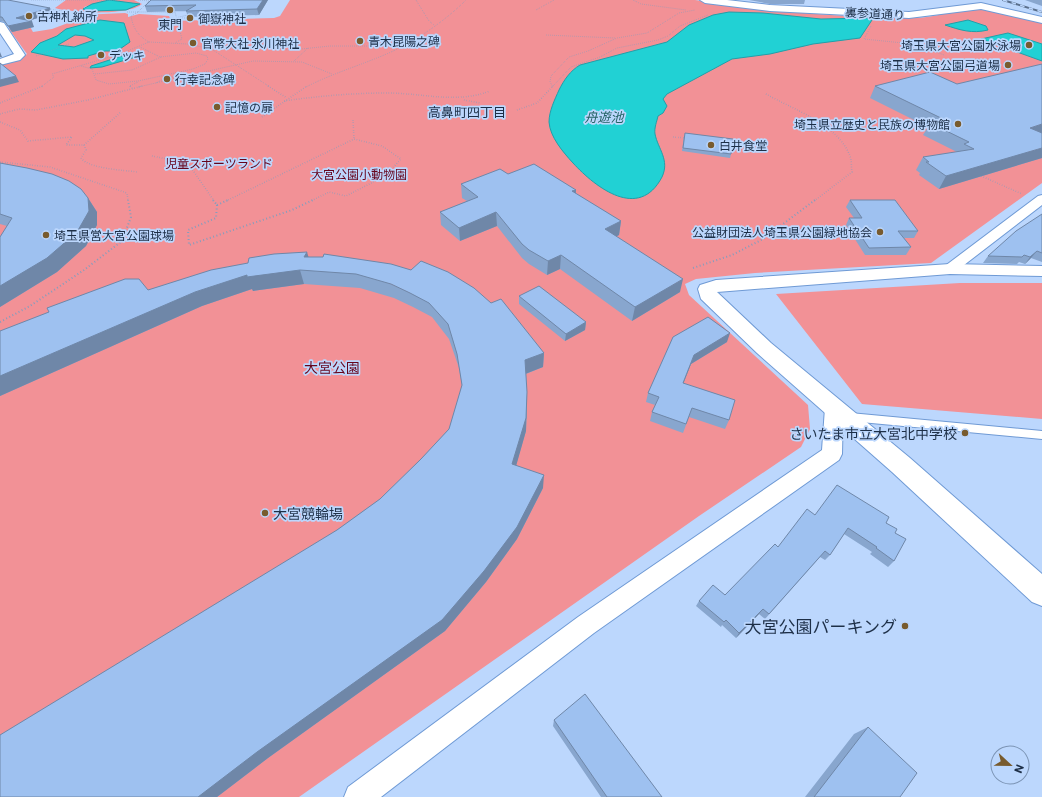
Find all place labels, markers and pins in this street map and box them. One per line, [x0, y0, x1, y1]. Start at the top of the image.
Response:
marker: 東門 [165, 5, 175, 15]
place label: 古神札納所 [37, 9, 97, 23]
marker: 古神札納所 [24, 11, 34, 21]
place label: 御嶽神社 [198, 11, 246, 25]
marker: 御嶽神社 [185, 13, 195, 23]
place label: 東門 [158, 17, 182, 31]
place label: 青木昆陽之碑 [368, 34, 440, 48]
place label: 官幣大社 氷川神社 [201, 36, 299, 50]
marker: 青木昆陽之碑 [355, 36, 365, 46]
marker: 官幣大社 氷川神社 [188, 38, 198, 48]
place label: 埼玉県大宮公園水泳場 [901, 38, 1021, 52]
marker: 埼玉県大宮公園水泳場 [1024, 40, 1034, 50]
place label: デッキ [109, 48, 145, 62]
marker: デッキ [96, 50, 106, 60]
place label: 埼玉県大宮公園弓道場 [880, 58, 1000, 72]
marker: 埼玉県大宮公園弓道場 [1003, 60, 1013, 70]
place label: 行幸記念碑 [175, 72, 235, 86]
marker: 行幸記念碑 [162, 74, 172, 84]
place label: 記憶の扉 [225, 100, 273, 114]
marker: 記憶の扉 [212, 102, 222, 112]
place label: 埼玉県立歴史と民族の博物館 [794, 117, 950, 131]
marker: 埼玉県立歴史と民族の博物館 [953, 119, 963, 129]
place label: 白井食堂 [719, 138, 767, 152]
marker: 白井食堂 [706, 140, 716, 150]
place label: 公益財団法人埼玉県公園緑地協会 [692, 225, 872, 239]
marker: 公益財団法人埼玉県公園緑地協会 [875, 227, 885, 237]
place label: 埼玉県営大宮公園球場 [54, 228, 174, 242]
marker: 埼玉県営大宮公園球場 [41, 230, 51, 240]
place label: さいたま市立大宮北中学校 [789, 425, 957, 442]
marker: さいたま市立大宮北中学校 [960, 428, 970, 438]
place label: 大宮競輪場 [273, 505, 343, 522]
marker: 大宮競輪場 [260, 508, 270, 518]
place label: 大宮公園パーキング [745, 616, 897, 637]
marker: 大宮公園パーキング [900, 621, 910, 631]

